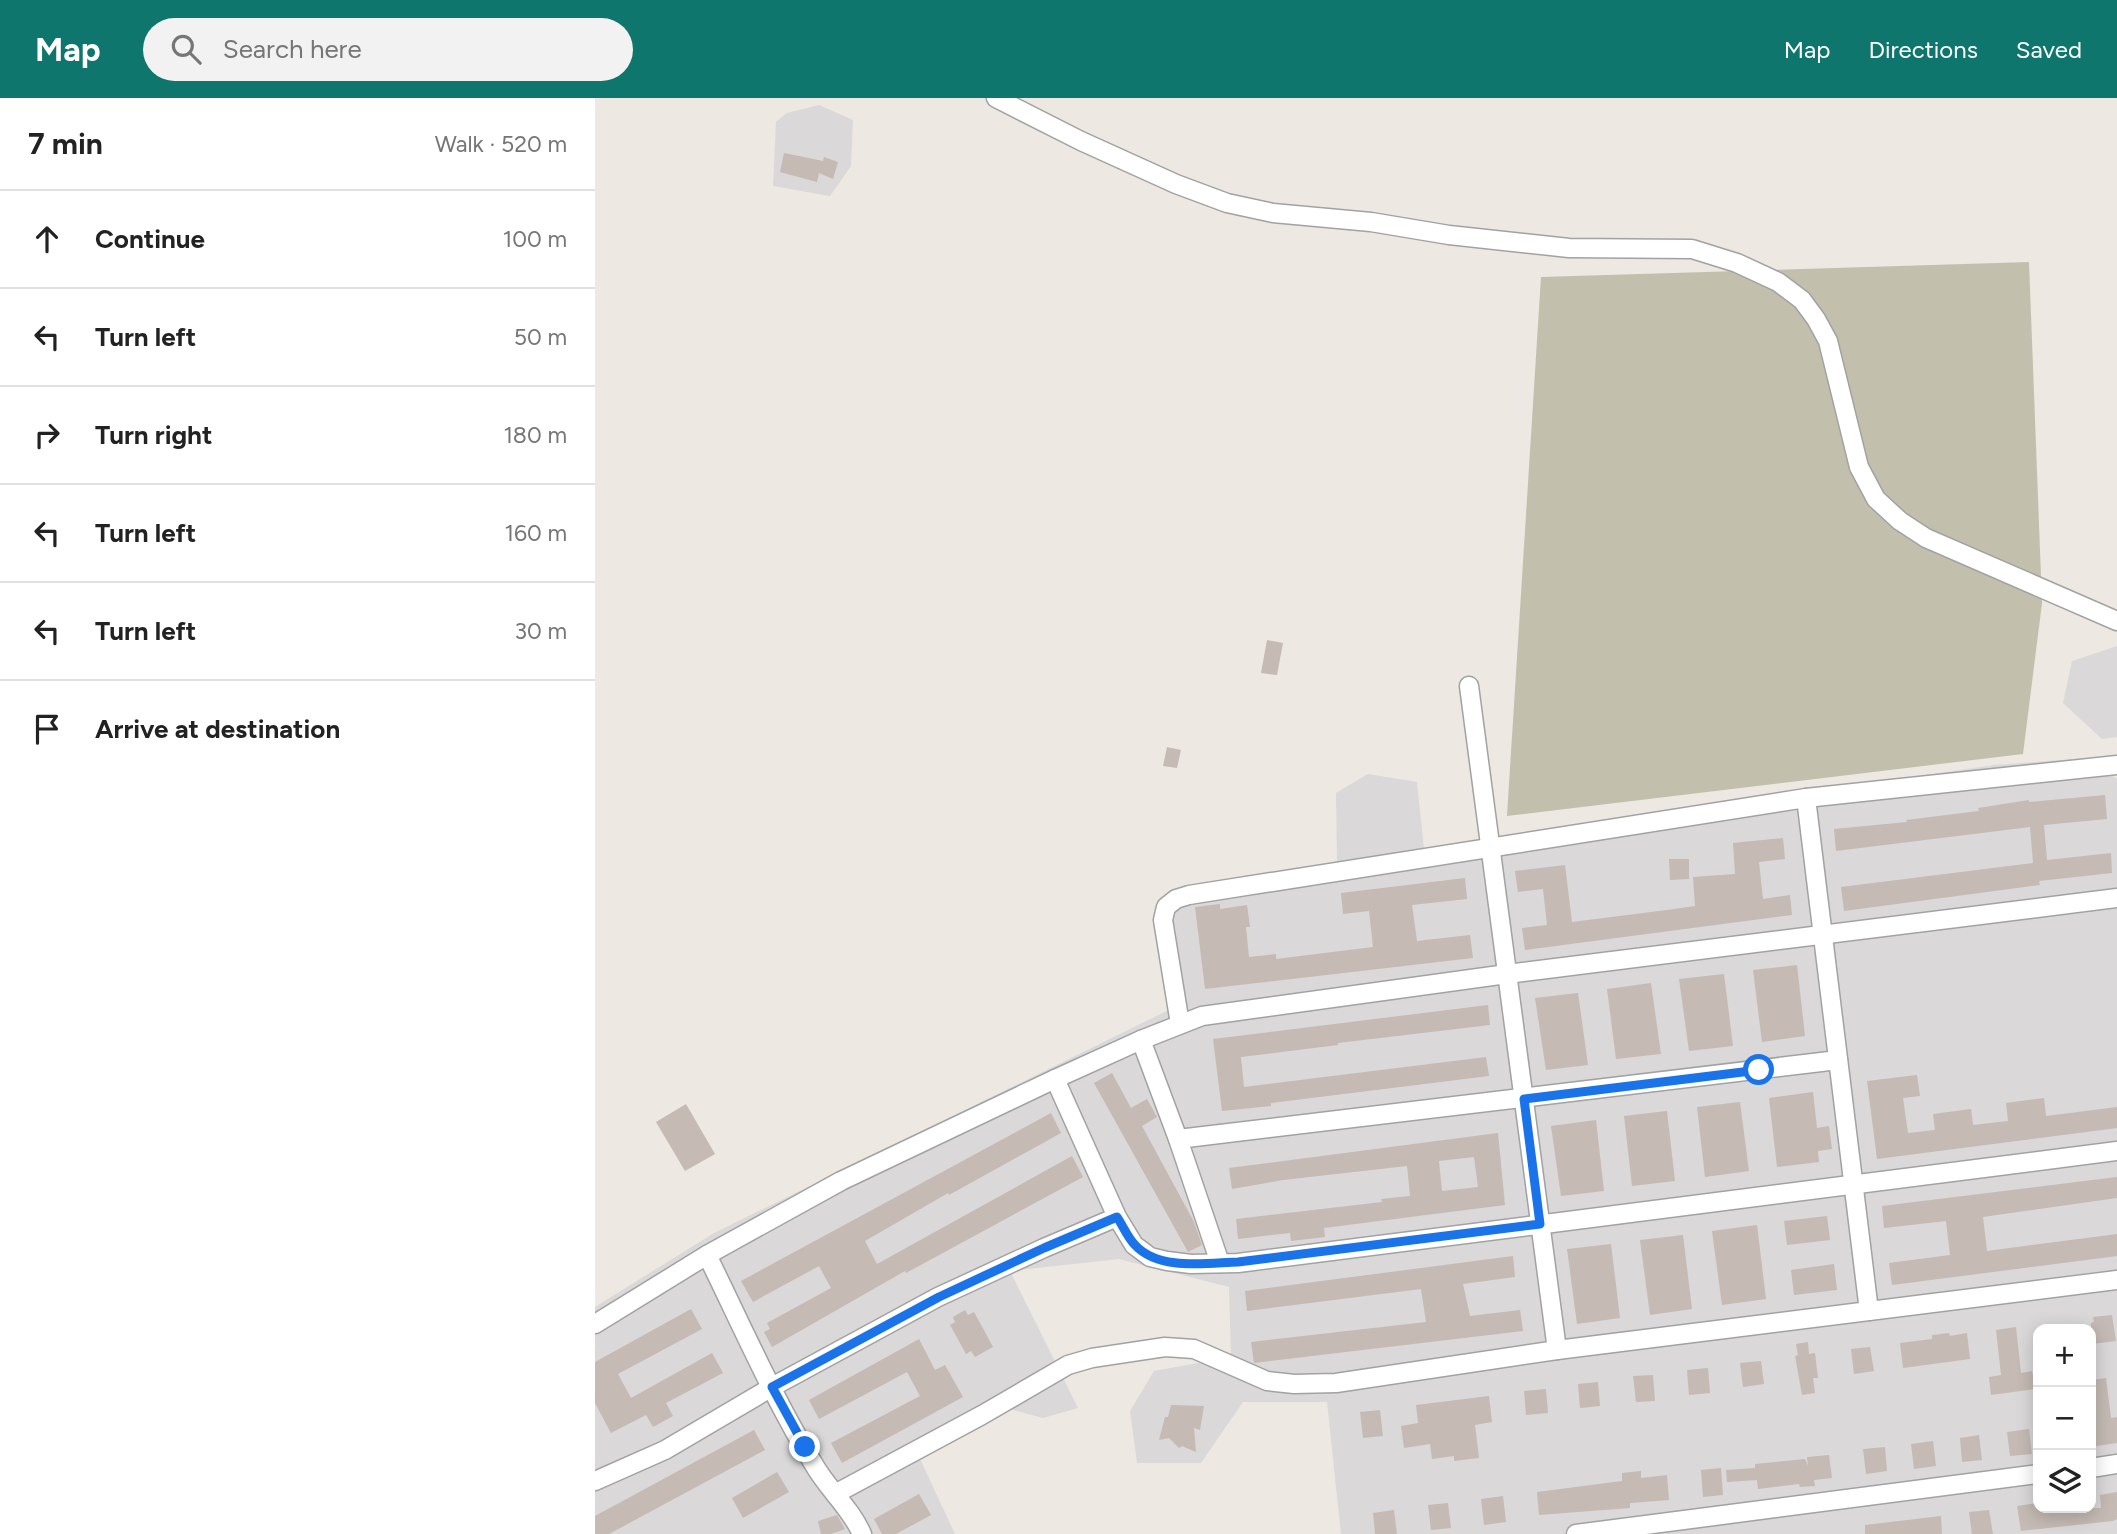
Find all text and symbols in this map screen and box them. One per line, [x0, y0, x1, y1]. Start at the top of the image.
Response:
search box [143, 18, 633, 81]
text: Map [35, 30, 101, 69]
icon: search [167, 30, 205, 68]
text: Search here [223, 33, 362, 65]
text: Map [1784, 35, 1830, 64]
text: Directions [1868, 35, 1978, 64]
text: Saved [2016, 35, 2082, 64]
text: 7 min [28, 125, 103, 162]
text: Walk · 520 m [435, 130, 567, 158]
icon: ahead [28, 220, 66, 258]
text: Continue [95, 223, 205, 255]
text: 100 m [503, 225, 567, 253]
icon: left [28, 318, 66, 356]
text: Turn left [95, 321, 196, 353]
text: 50 m [514, 323, 567, 351]
icon: right [28, 416, 66, 454]
text: Turn right [95, 419, 212, 451]
text: 180 m [503, 421, 567, 449]
icon: left [28, 514, 66, 552]
text: Turn left [95, 517, 196, 549]
text: 160 m [504, 519, 567, 547]
icon: left [28, 612, 66, 650]
text: Turn left [95, 615, 196, 647]
text: 30 m [514, 617, 567, 645]
icon: arrive [28, 710, 66, 748]
text: Arrive at destination [95, 713, 340, 745]
route start [1743, 1054, 1774, 1085]
map controls [2033, 1324, 2096, 1513]
button: + [2033, 1324, 2096, 1387]
button: − [2033, 1387, 2096, 1450]
route end [789, 1431, 820, 1462]
button: layers [2033, 1450, 2096, 1513]

